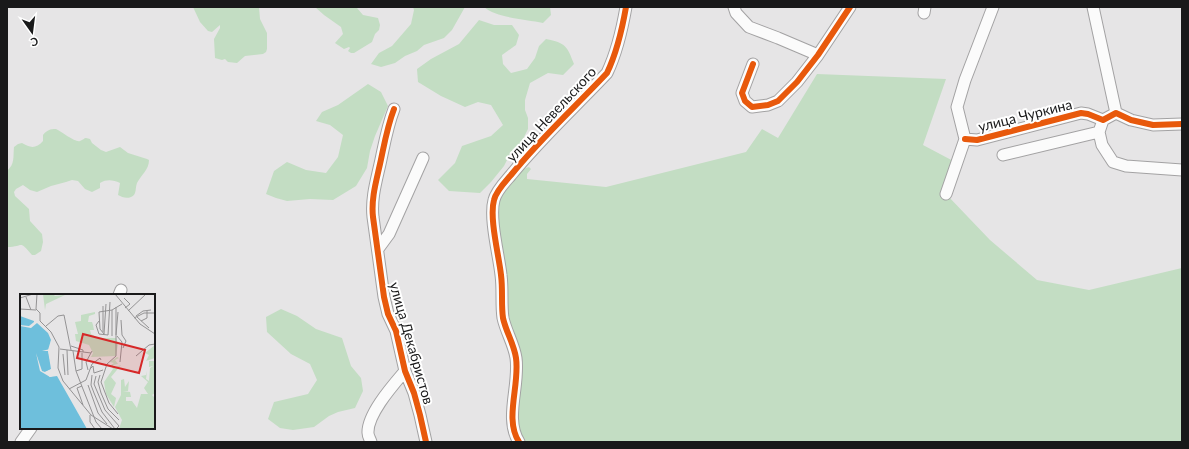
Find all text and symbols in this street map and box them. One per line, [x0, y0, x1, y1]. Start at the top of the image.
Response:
north arrow [12, 12, 52, 52]
text: С [29, 35, 40, 50]
street label: улица Невельского [503, 63, 600, 165]
street label: улица Чуркина [976, 95, 1074, 135]
street label: улица Декабристов [386, 280, 438, 406]
inset map [20, 294, 155, 429]

